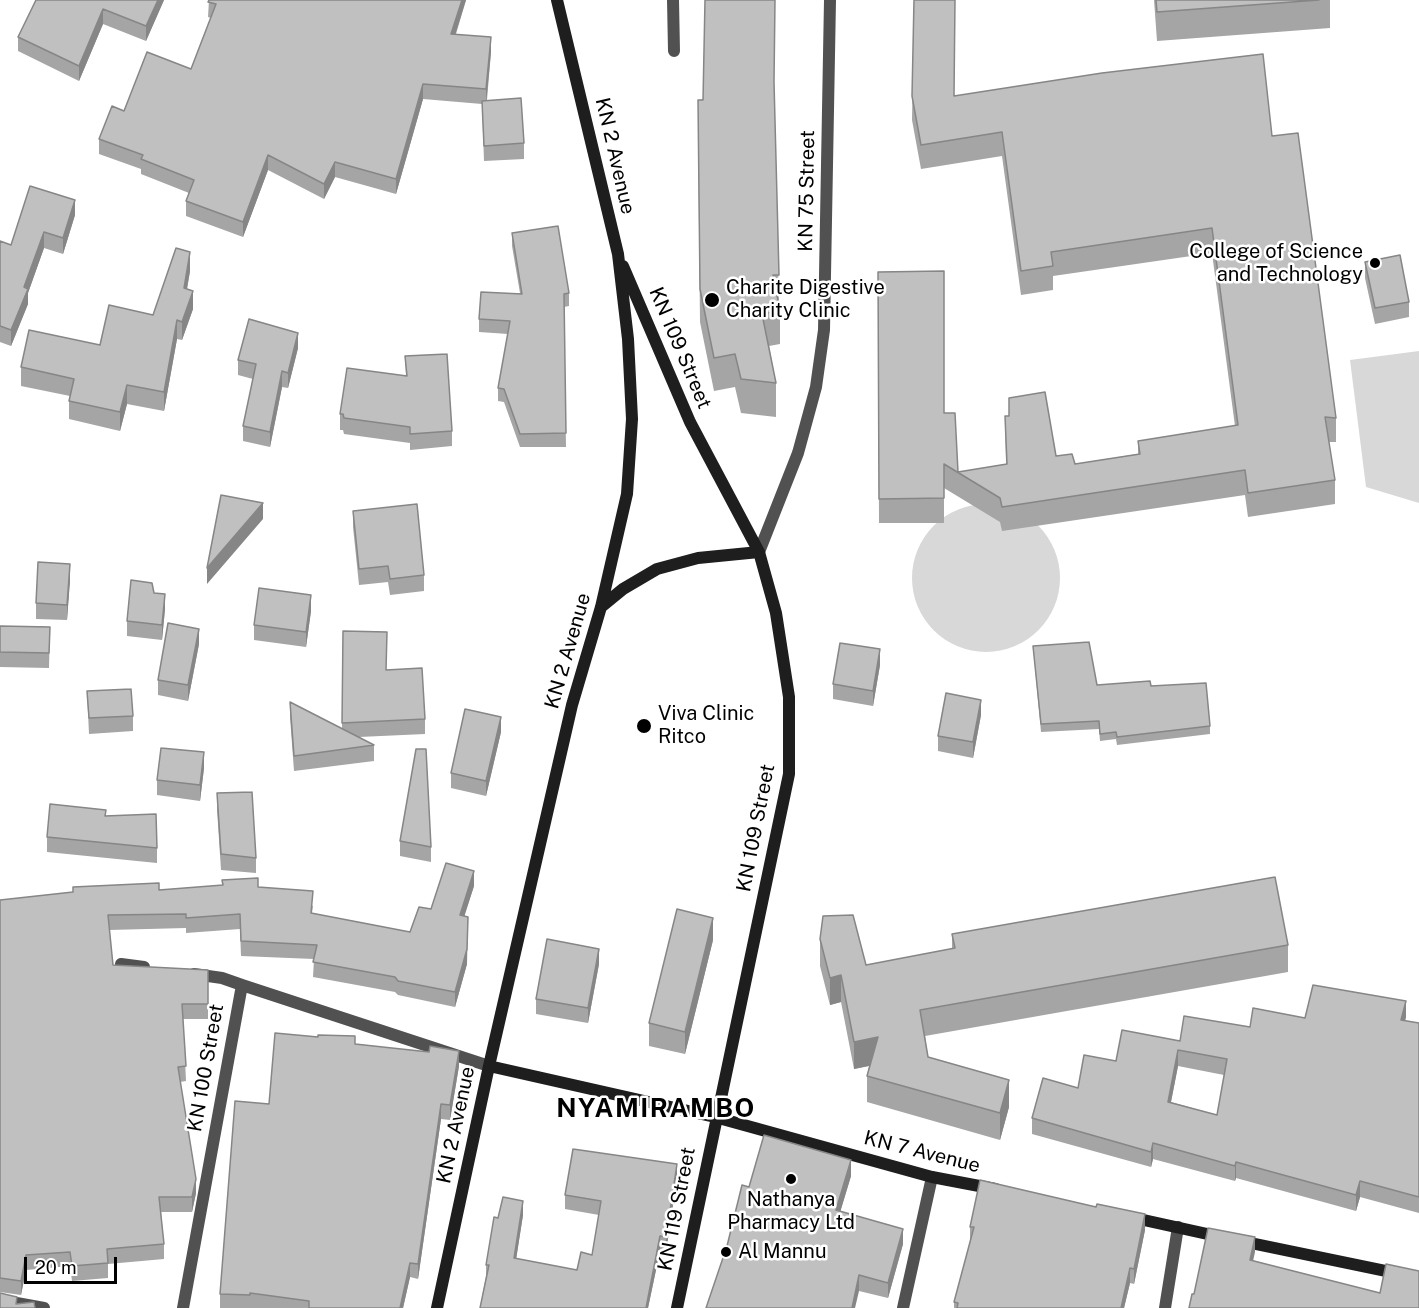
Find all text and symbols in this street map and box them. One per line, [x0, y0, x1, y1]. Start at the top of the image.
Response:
street label: KN 2 Avenue [590, 95, 640, 217]
street label: KN 75 Street [794, 130, 820, 252]
place label: College of Science and Technology [1189, 240, 1363, 287]
marker: College of Science and Technology [1368, 256, 1382, 270]
place label: Charite Digestive Charity Clinic [726, 276, 885, 323]
street label: KN 109 Street [644, 284, 716, 412]
marker: Charite Digestive Charity Clinic [703, 291, 721, 309]
street label: KN 2 Avenue [540, 590, 596, 712]
place label: Viva Clinic Ritco [658, 702, 754, 749]
marker: Viva Clinic Ritco [635, 717, 653, 735]
street label: KN 109 Street [732, 762, 780, 894]
street label: KN 100 Street [183, 1002, 229, 1134]
street label: KN 2 Avenue [432, 1064, 480, 1186]
district label: NYAMIRAMBO [556, 1093, 756, 1125]
street label: KN 7 Avenue [861, 1126, 983, 1178]
street label: KN 119 Street [653, 1145, 701, 1273]
marker: Nathanya Pharmacy Ltd [784, 1172, 798, 1186]
place label: Nathanya Pharmacy Ltd [727, 1188, 855, 1235]
place label: Al Mannu [738, 1240, 827, 1264]
scale bar [27, 1245, 120, 1283]
marker: Al Mannu [719, 1245, 733, 1259]
text: 20 m [35, 1257, 77, 1278]

